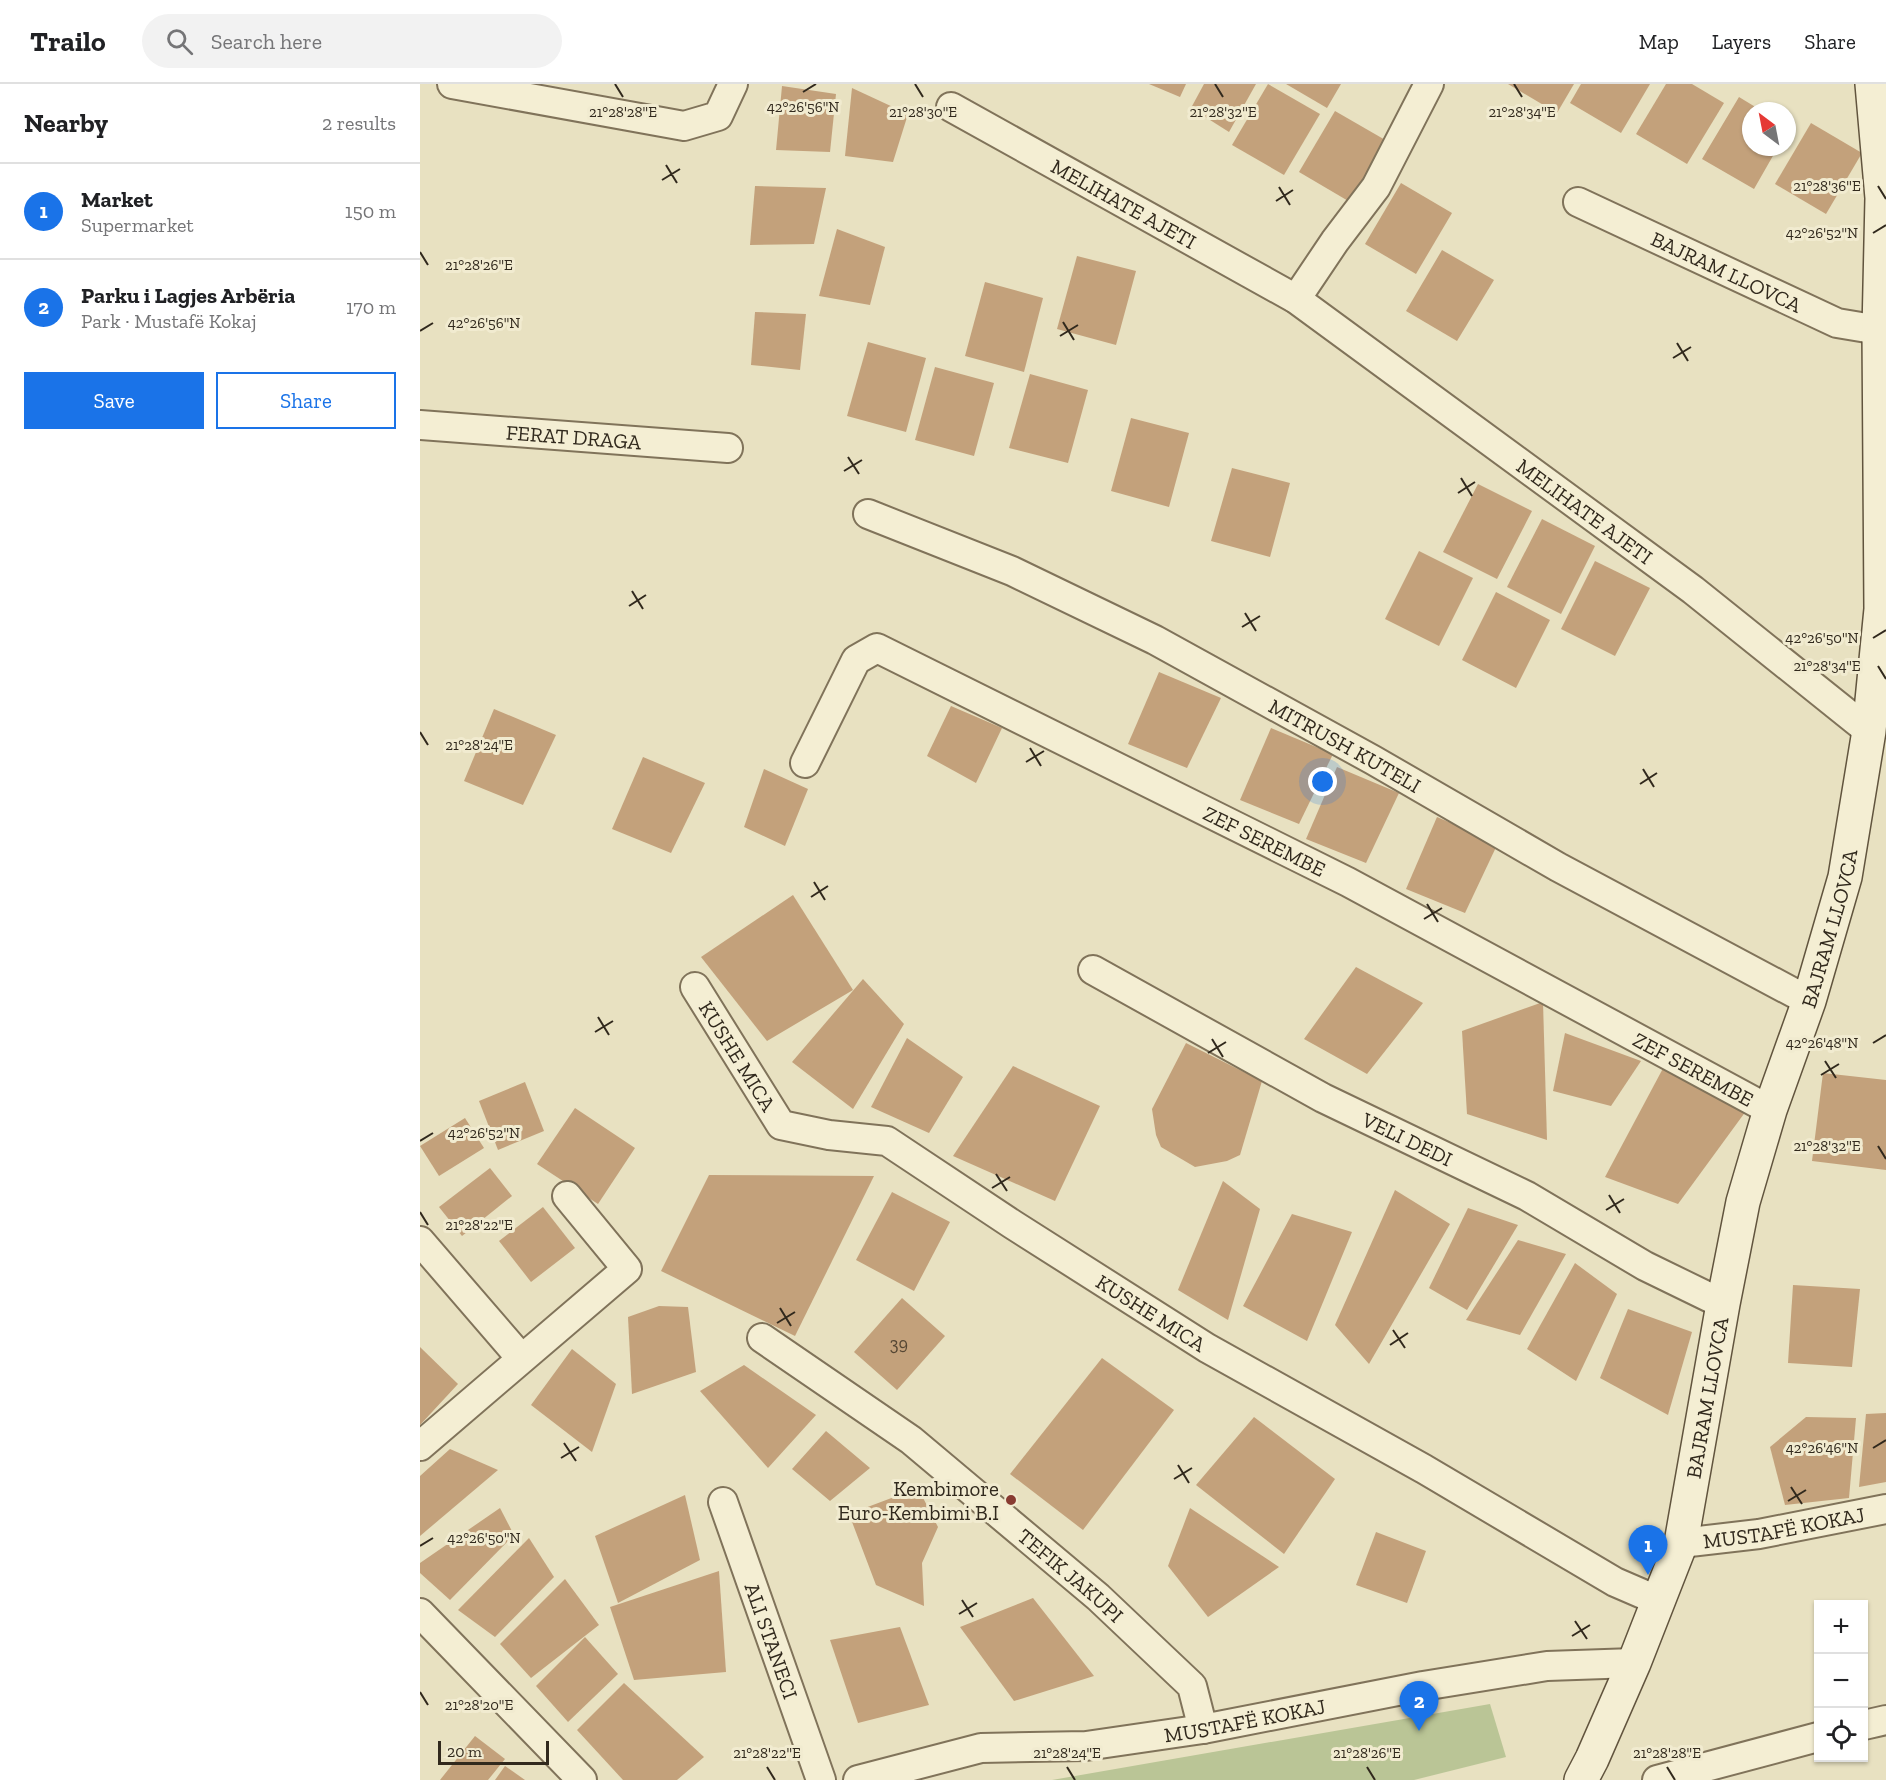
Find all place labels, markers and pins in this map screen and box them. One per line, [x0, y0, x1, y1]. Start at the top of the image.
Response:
place label: Kembimore Euro-Kembimi B.I [838, 1476, 999, 1525]
marker: Kembimore Euro-Kembimi B.I [1004, 1493, 1018, 1507]
pin: 1 [1628, 1526, 1668, 1575]
pin: 2 [1400, 1682, 1438, 1731]

